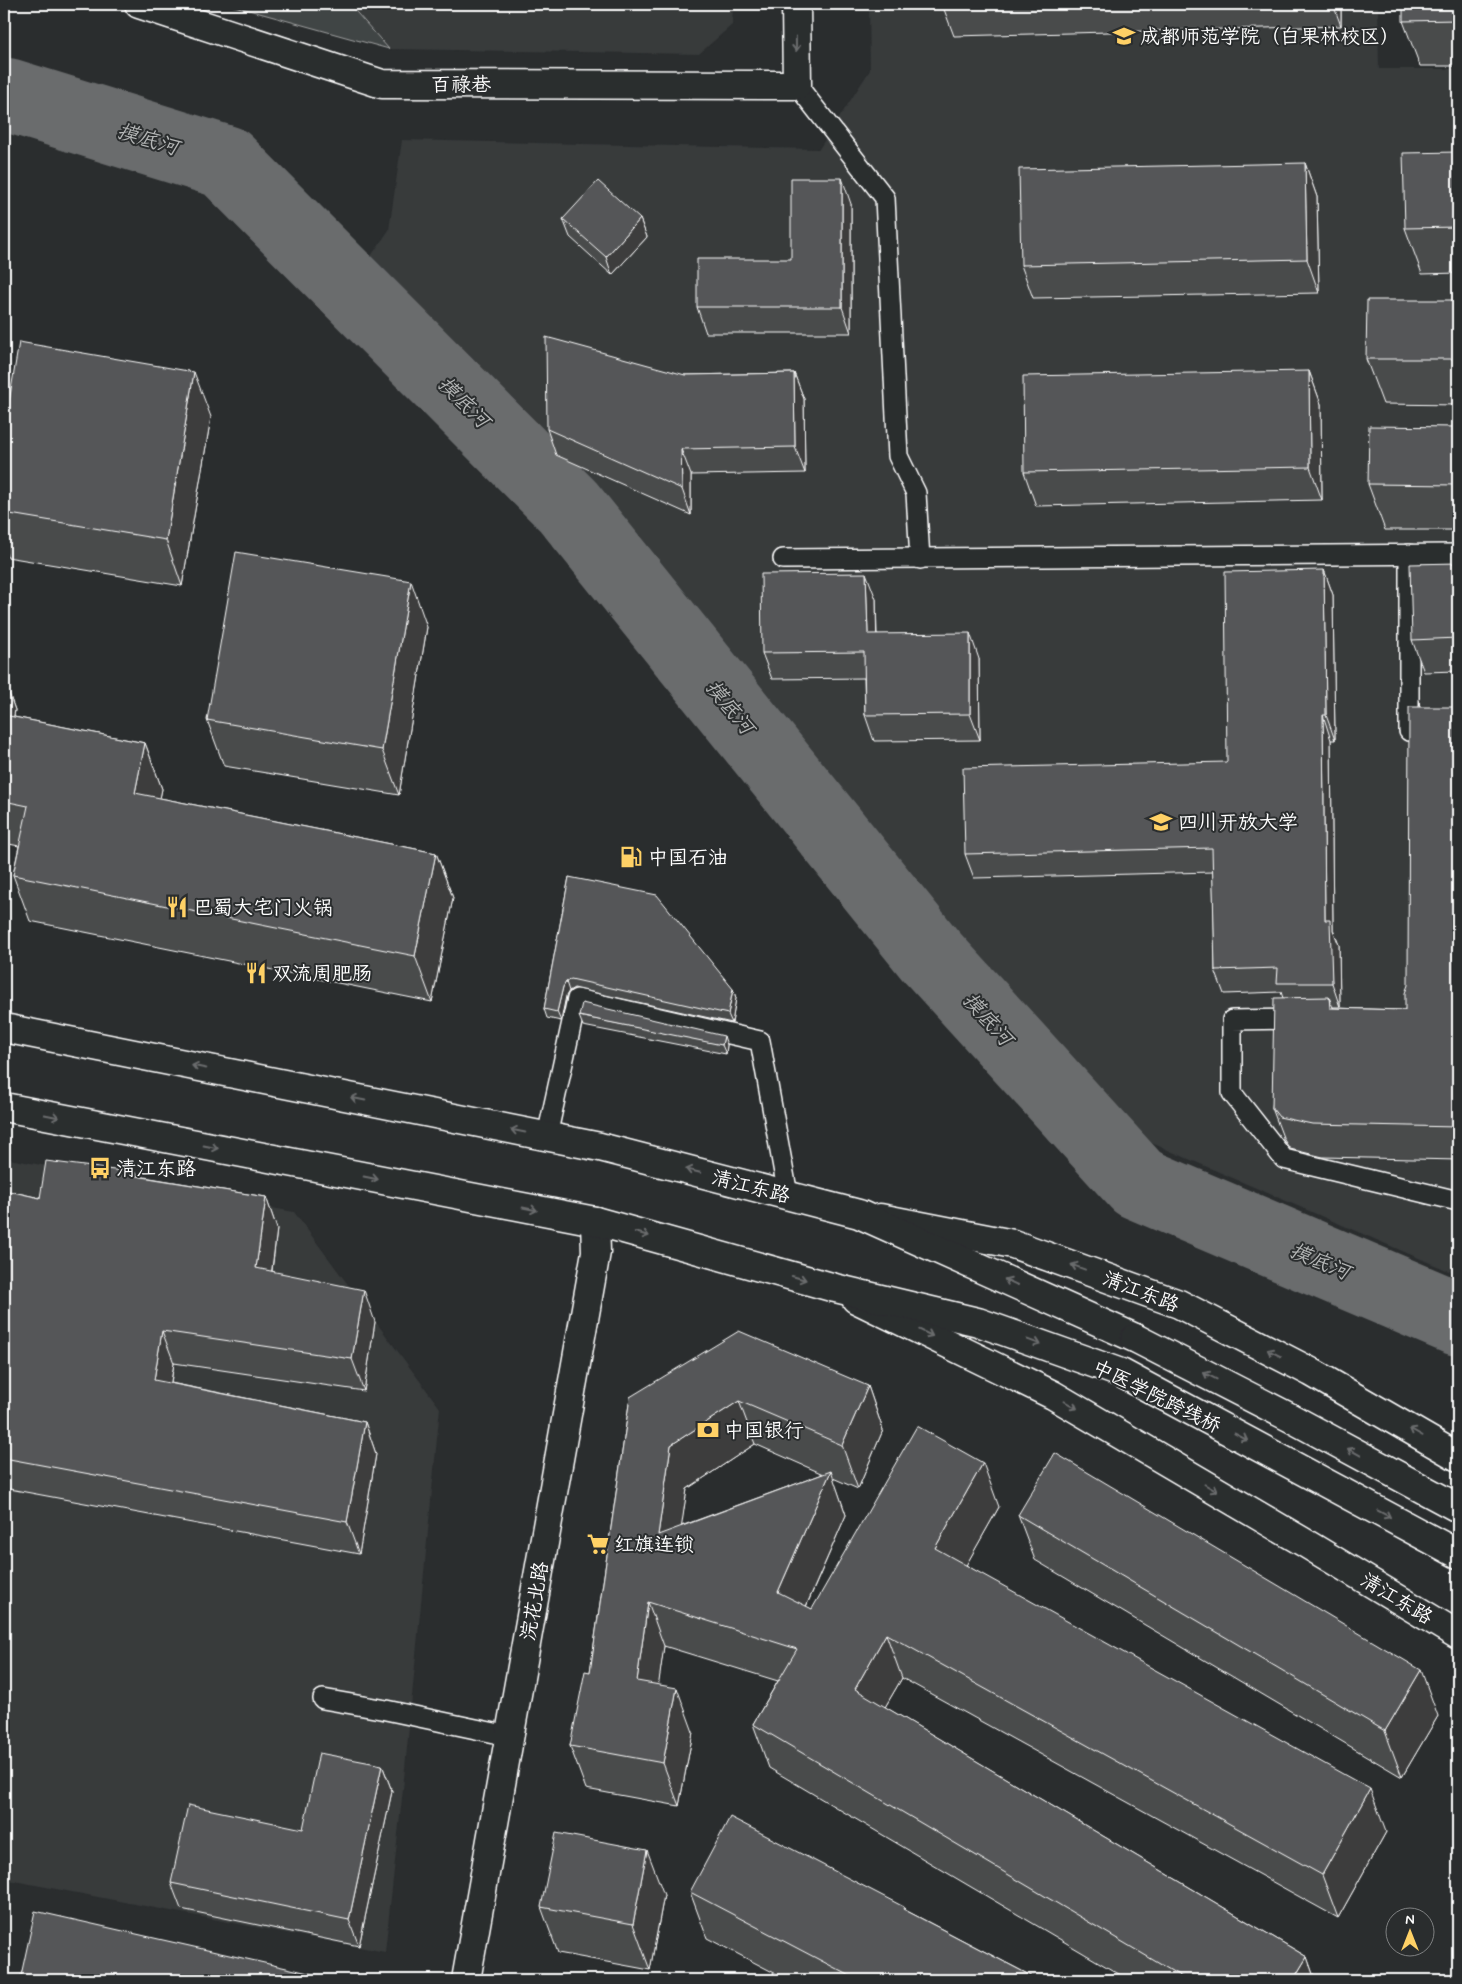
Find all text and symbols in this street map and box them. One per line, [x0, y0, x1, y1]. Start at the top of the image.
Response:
school or university icon: 成都师范学院（白果林校区） [1111, 23, 1137, 49]
place label: 成都师范学院（白果林校区） [1140, 24, 1400, 51]
one-way arrow [791, 36, 801, 52]
street label: 百禄巷 [431, 72, 492, 99]
water label: 摸底河 [113, 117, 185, 163]
water label: 摸底河 [431, 371, 498, 437]
water label: 摸底河 [699, 674, 762, 743]
school or university icon: 四川开放大学 [1148, 809, 1174, 835]
place label: 四川开放大学 [1178, 810, 1298, 837]
fuel station icon: 中国石油 [618, 844, 644, 870]
place label: 中国石油 [648, 845, 728, 872]
restaurant icon: 巴蜀大宅门火锅 [164, 894, 190, 920]
place label: 巴蜀大宅门火锅 [193, 895, 333, 922]
restaurant icon: 双流周肥肠 [243, 960, 269, 986]
place label: 双流周肥肠 [272, 961, 372, 988]
water label: 摸底河 [956, 987, 1021, 1055]
one-way arrow [191, 1062, 207, 1071]
one-way arrow [351, 1093, 367, 1103]
one-way arrow [43, 1112, 59, 1121]
one-way arrow [510, 1125, 526, 1135]
one-way arrow [203, 1143, 219, 1152]
bus stop icon: 清江东路 [87, 1155, 113, 1181]
place label: 清江东路 [116, 1156, 197, 1183]
street label: 清江东路 [709, 1165, 794, 1210]
one-way arrow [685, 1166, 701, 1175]
one-way arrow [362, 1173, 378, 1183]
one-way arrow [522, 1204, 538, 1214]
one-way arrow [634, 1230, 650, 1240]
water label: 摸底河 [1285, 1237, 1357, 1288]
one-way arrow [1071, 1262, 1086, 1271]
street label: 清江东路 [1098, 1265, 1184, 1320]
one-way arrow [790, 1274, 806, 1284]
one-way arrow [1004, 1277, 1019, 1286]
one-way arrow [918, 1329, 933, 1338]
one-way arrow [1025, 1338, 1041, 1347]
one-way arrow [1267, 1348, 1282, 1358]
street label: 中医学院跨线桥 [1088, 1355, 1225, 1440]
one-way arrow [1203, 1371, 1218, 1380]
one-way arrow [1064, 1401, 1078, 1411]
bank icon: 中国银行 [695, 1417, 721, 1443]
place label: 中国银行 [724, 1418, 804, 1445]
one-way arrow [1409, 1427, 1424, 1437]
one-way arrow [1233, 1433, 1248, 1443]
one-way arrow [1347, 1447, 1362, 1456]
one-way arrow [1204, 1483, 1218, 1493]
one-way arrow [1376, 1510, 1391, 1519]
supermarket icon: 红旗连锁 [585, 1531, 611, 1557]
place label: 红旗连锁 [614, 1532, 694, 1559]
street label: 浣花北路 [515, 1559, 556, 1643]
street label: 清江东路 [1355, 1567, 1438, 1632]
north arrow [1384, 1906, 1434, 1956]
text: N [1405, 1911, 1415, 1929]

